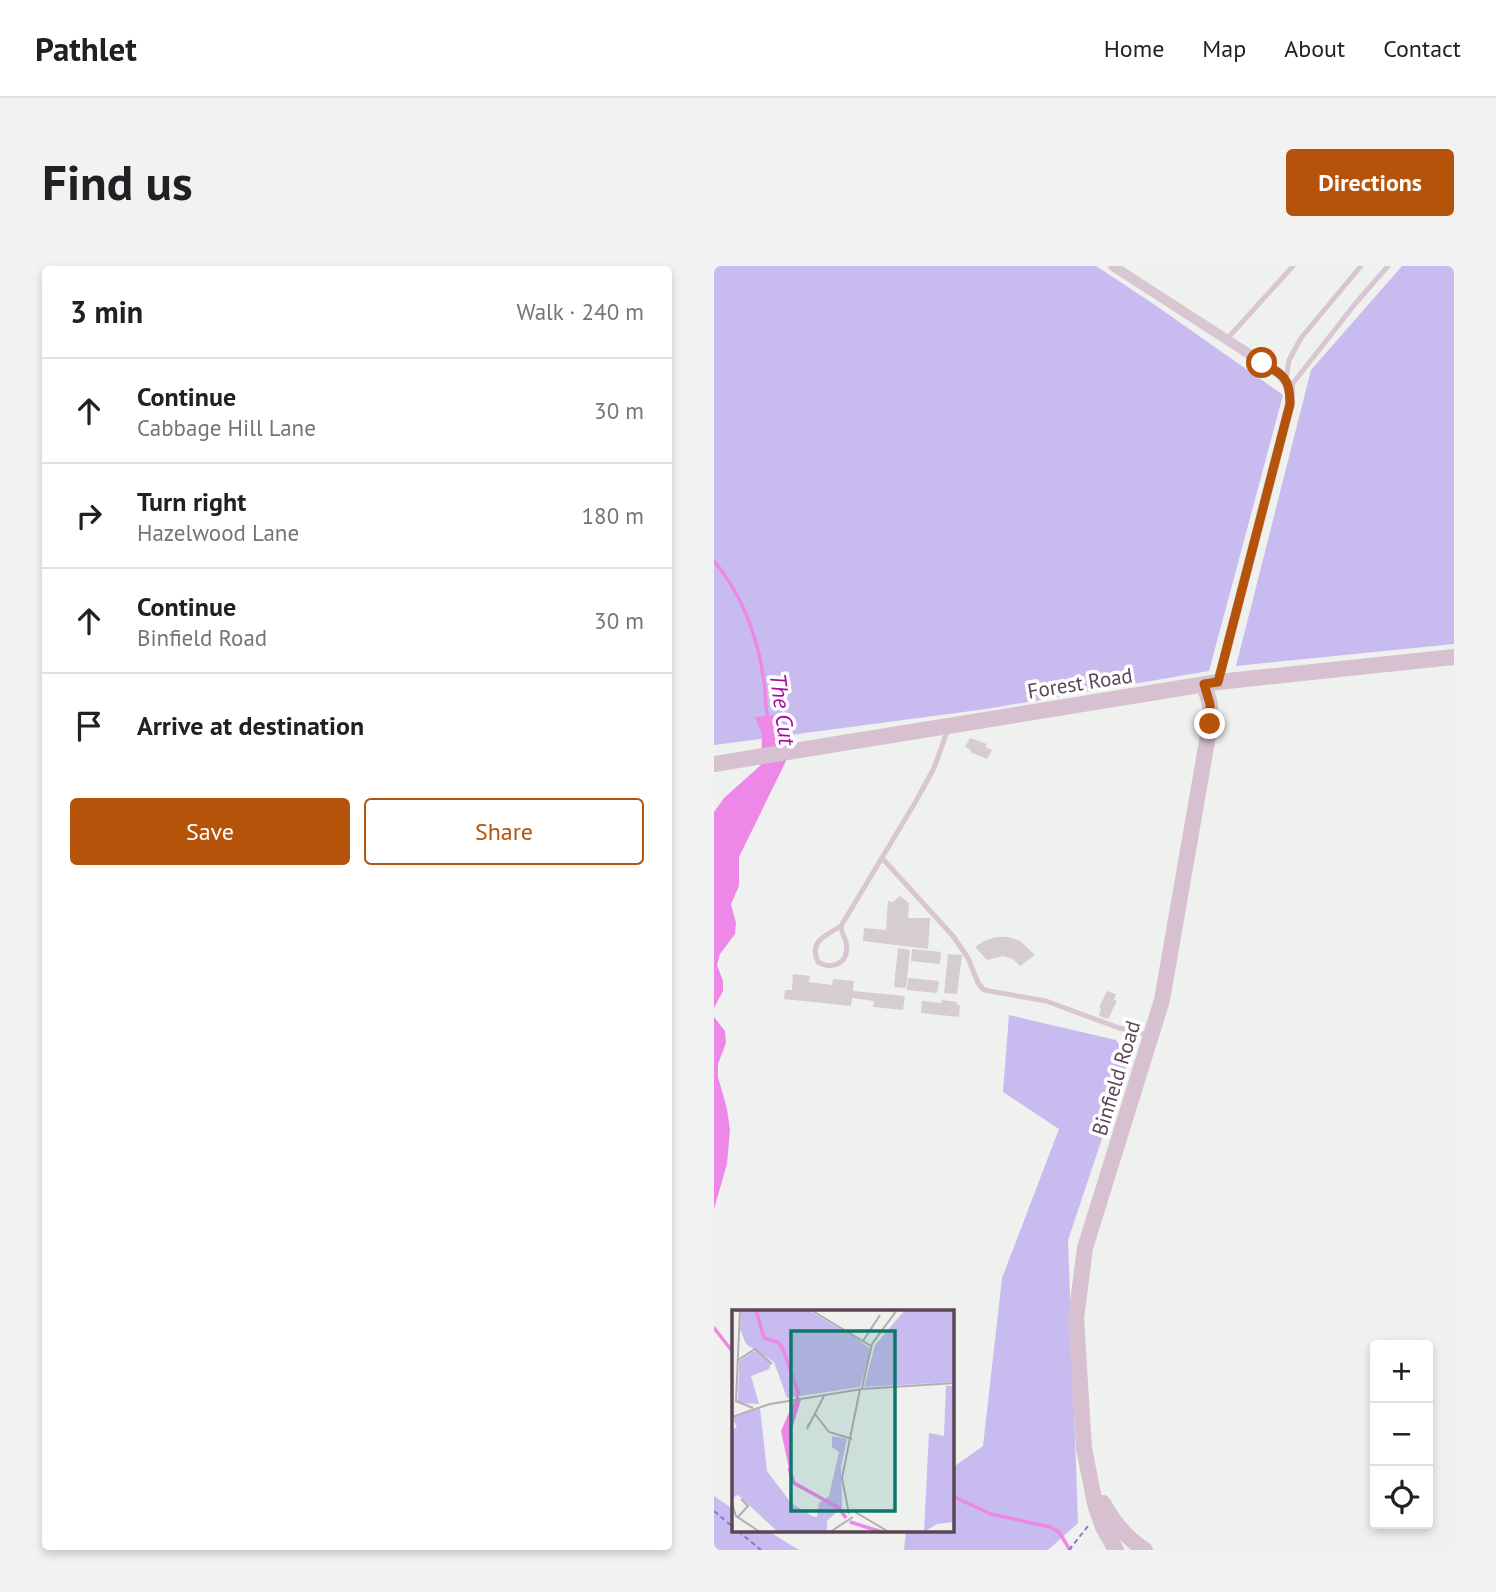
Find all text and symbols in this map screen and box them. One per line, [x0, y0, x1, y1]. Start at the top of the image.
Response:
text: Pathlet [35, 27, 137, 70]
text: Home [1104, 33, 1164, 64]
text: Map [1202, 33, 1246, 64]
text: About [1284, 33, 1345, 64]
text: Contact [1383, 33, 1461, 64]
button: Directions [1286, 149, 1454, 216]
text: Find us [42, 150, 193, 214]
text: 3 min [70, 292, 143, 331]
text: Walk · 240 m [517, 297, 644, 326]
route start [1246, 347, 1277, 378]
text: Continue [137, 380, 236, 413]
icon: ahead [70, 392, 108, 430]
text: 30 m [594, 396, 644, 425]
text: Cabbage Hill Lane [137, 413, 316, 442]
text: Turn right [137, 485, 246, 518]
icon: right [70, 497, 108, 535]
text: 180 m [582, 501, 644, 530]
text: Hazelwood Lane [137, 518, 299, 547]
text: Continue [137, 590, 236, 623]
icon: ahead [70, 602, 108, 640]
text: 30 m [594, 606, 644, 635]
text: Binfield Road [137, 623, 267, 652]
street label: Forest Road [1026, 661, 1134, 705]
water label: The Cut [764, 671, 803, 748]
icon: arrive [70, 707, 108, 745]
route end [1194, 708, 1225, 739]
text: Arrive at destination [137, 709, 364, 742]
button: Save [70, 798, 350, 865]
button: Share [364, 798, 644, 865]
street label: Binfield Road [1086, 1017, 1146, 1139]
inset map [732, 1310, 954, 1532]
map controls [1370, 1340, 1433, 1529]
button: + [1370, 1340, 1433, 1403]
button: − [1370, 1403, 1433, 1466]
button: locate [1370, 1466, 1433, 1529]

